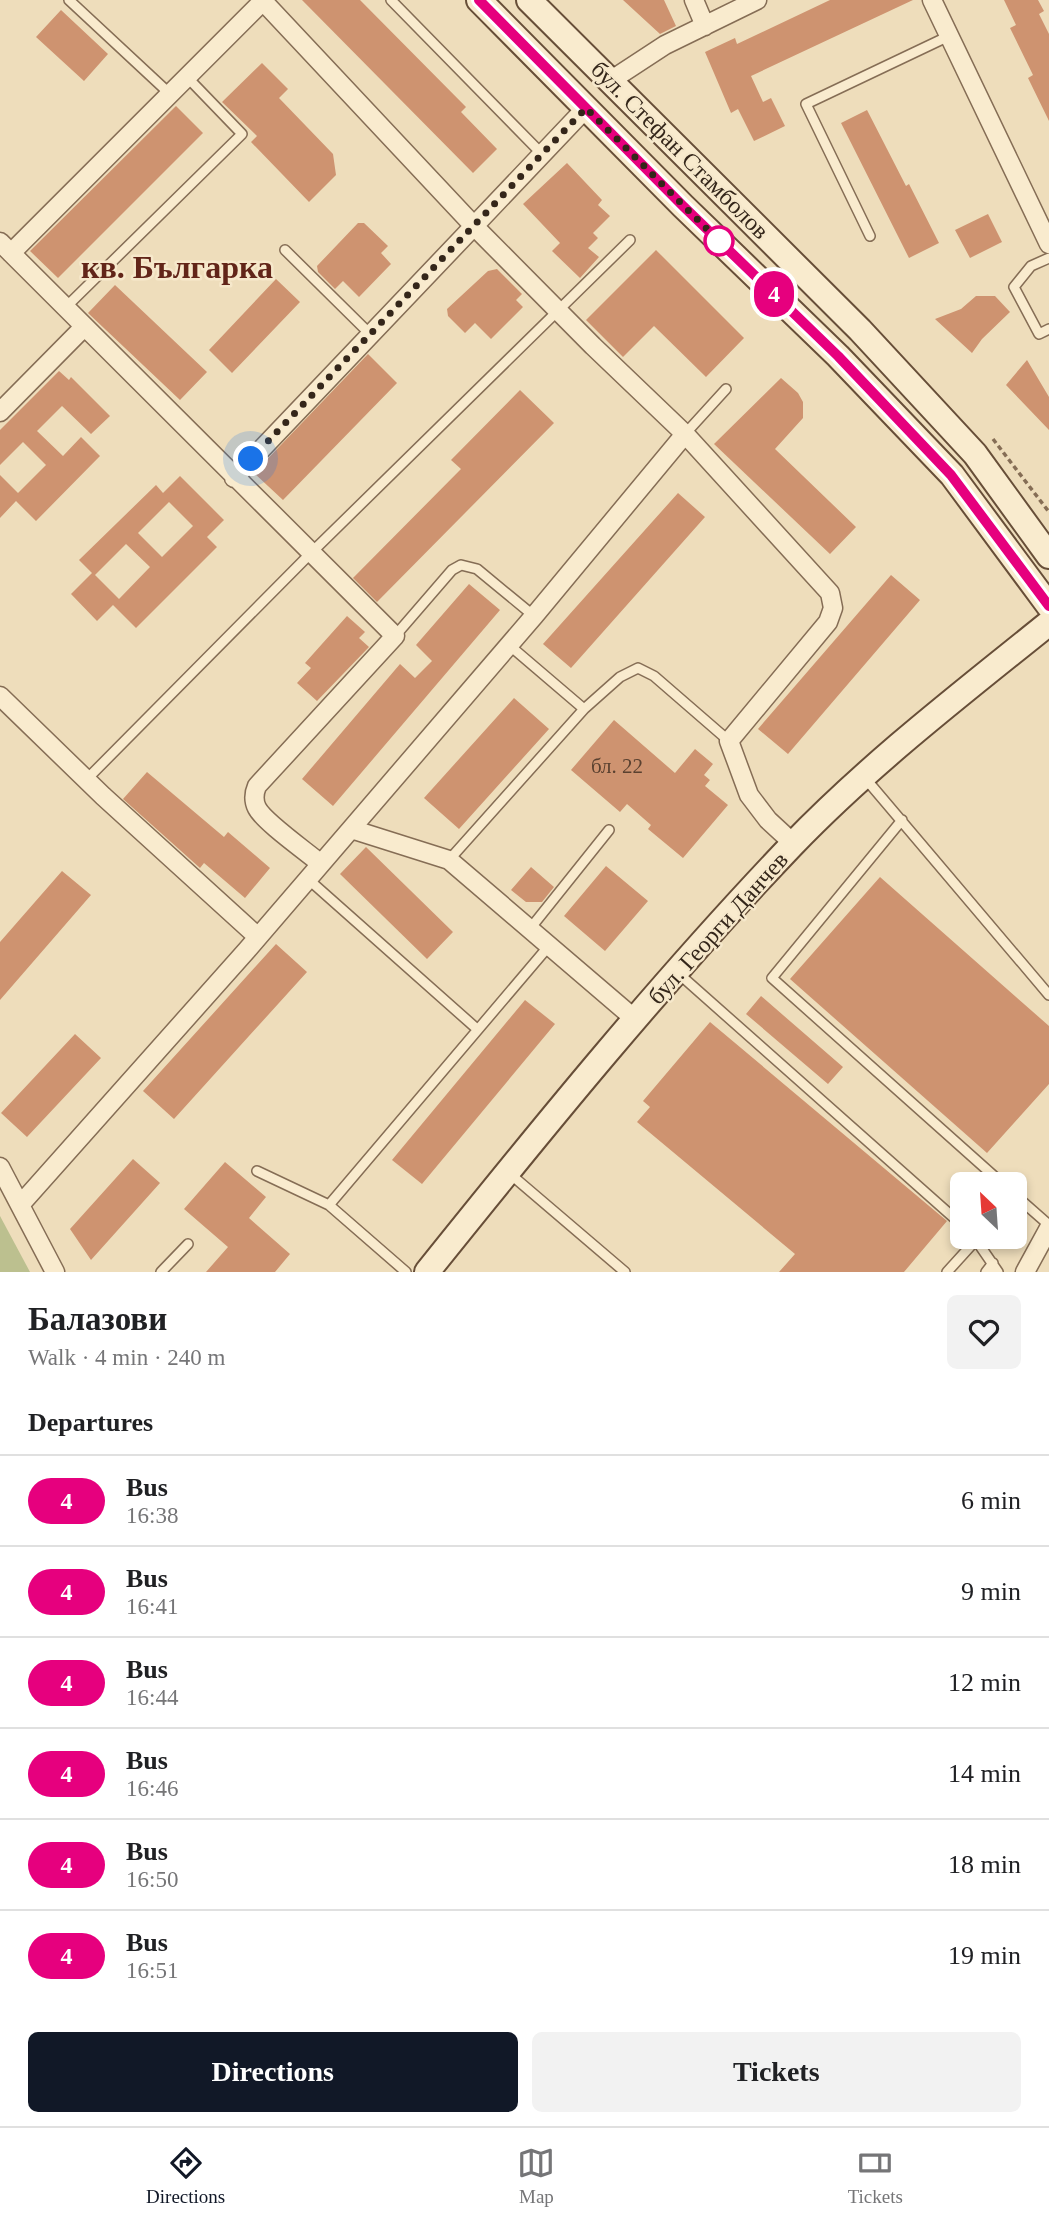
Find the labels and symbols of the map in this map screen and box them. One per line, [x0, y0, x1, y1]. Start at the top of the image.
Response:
street label: бул. Стефан Стамболов [586, 56, 774, 244]
unlabelled marker [704, 226, 734, 256]
district label: кв. Българка [81, 249, 273, 285]
line badge: 4 [751, 271, 797, 317]
your location [233, 441, 268, 476]
house number: бл. 22 [591, 754, 643, 778]
street label: бул. Георги Данчев [643, 847, 793, 1009]
north arrow [950, 1172, 1027, 1250]

